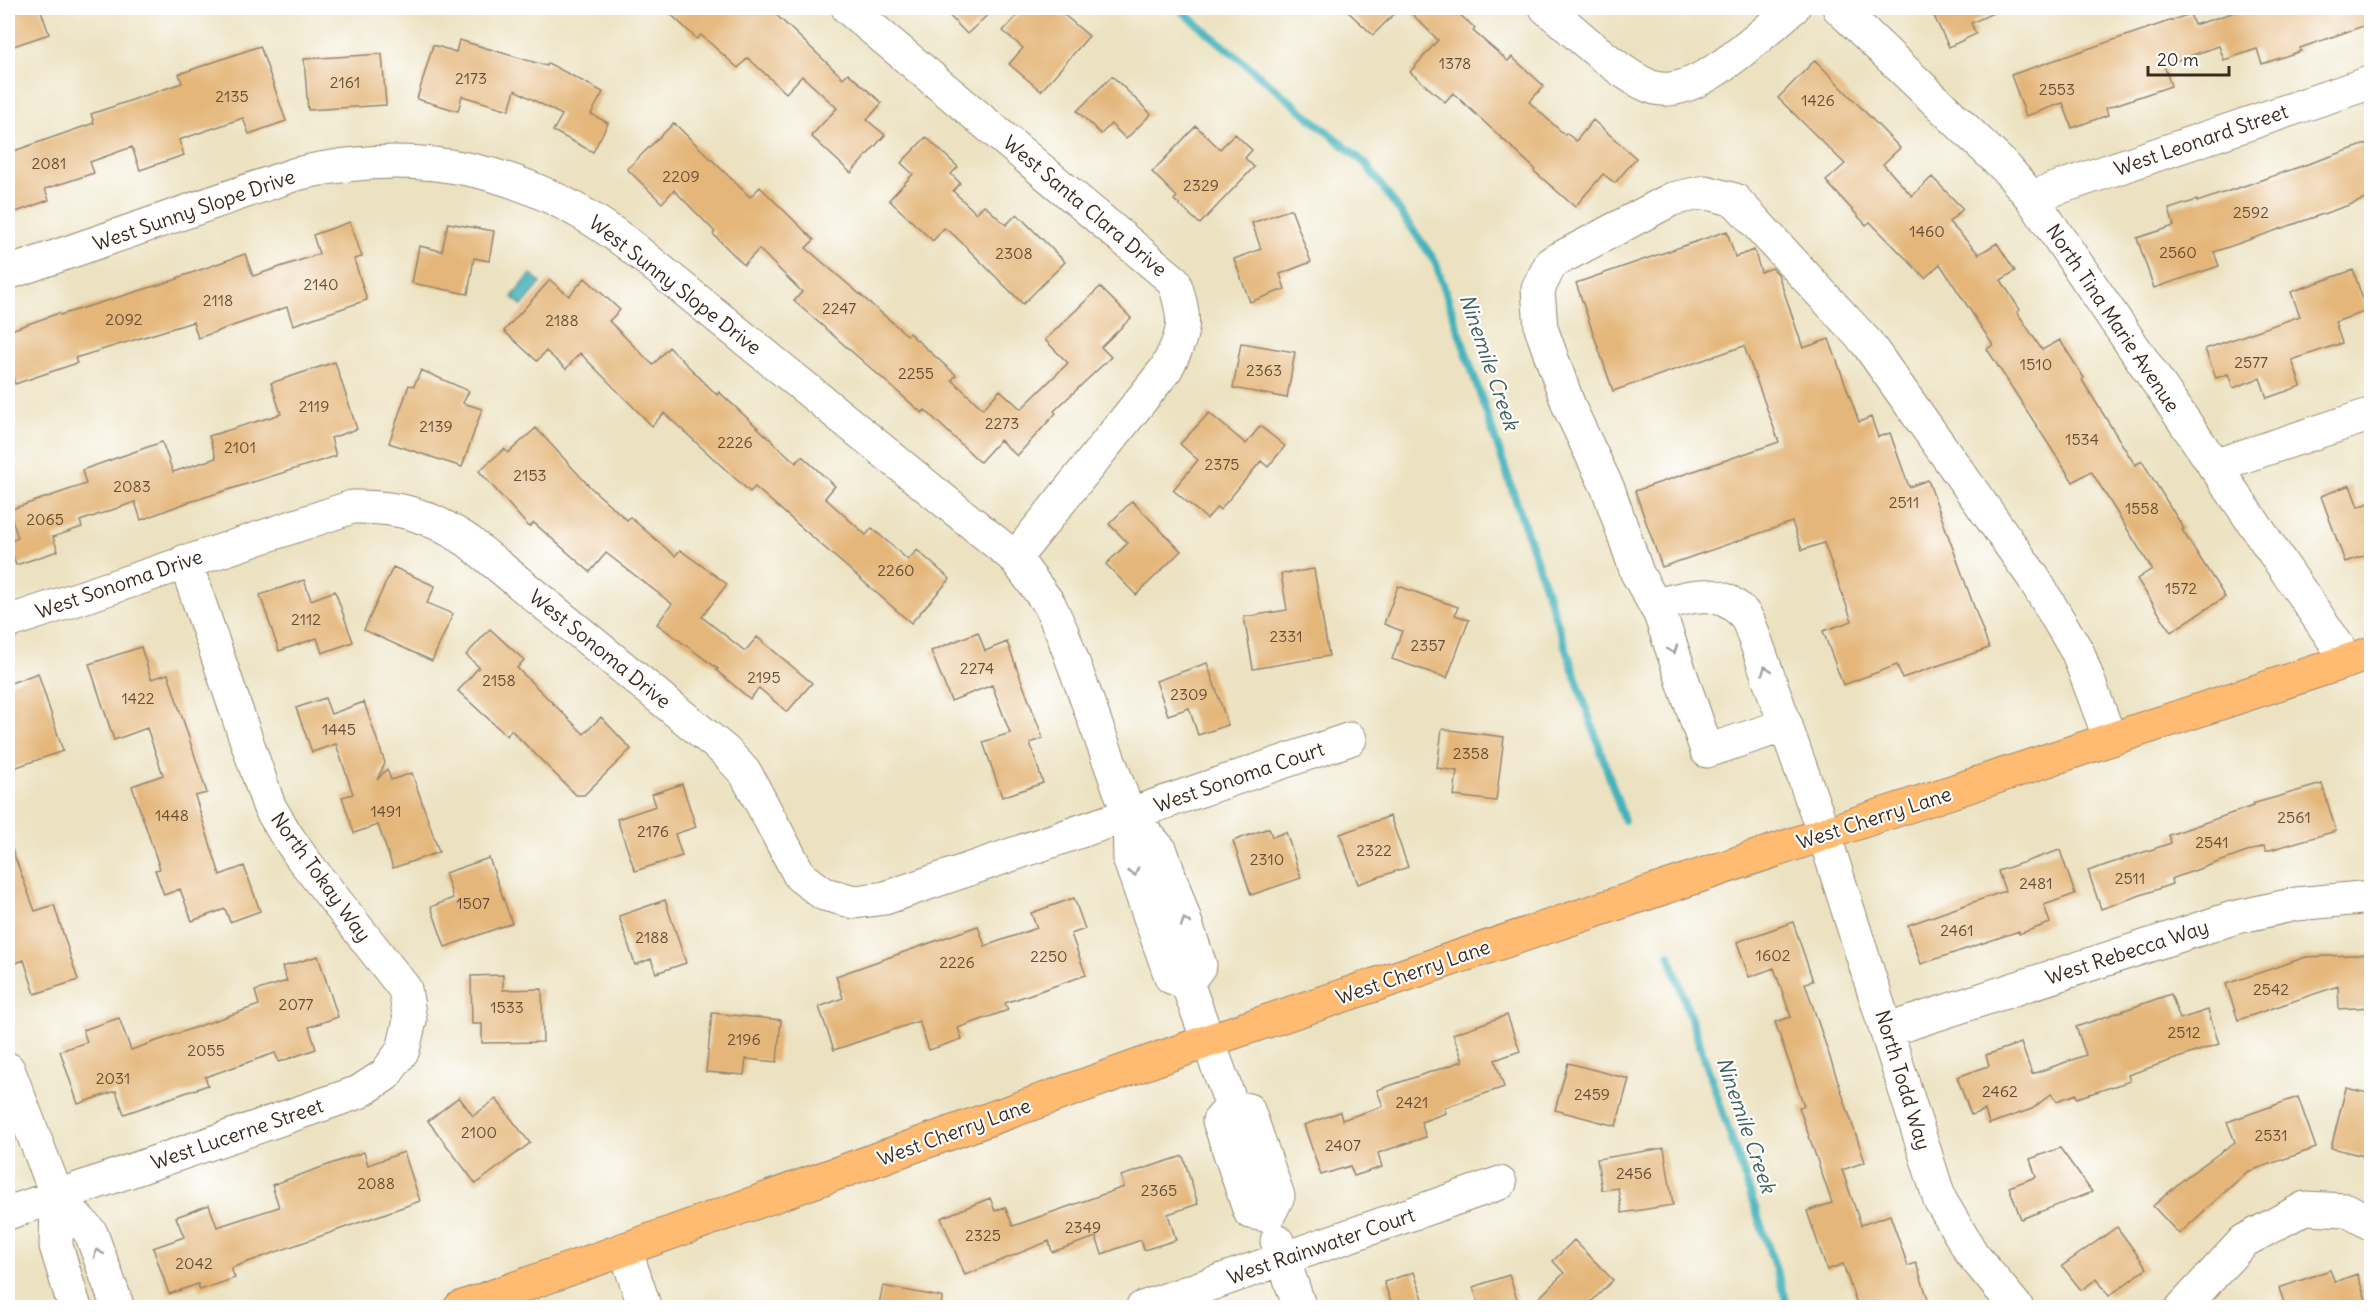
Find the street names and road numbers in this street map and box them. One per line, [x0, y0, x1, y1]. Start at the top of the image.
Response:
street label: West Leonard Street [2111, 98, 2291, 181]
street label: West Santa Clara Drive [998, 130, 1172, 281]
street label: West Sunny Slope Drive [90, 163, 298, 256]
street label: West Sunny Slope Drive [584, 210, 766, 360]
street label: North Tina Marie Avenue [2041, 219, 2186, 417]
street label: West Sonoma Drive [32, 543, 206, 624]
street label: West Sonoma Drive [524, 584, 676, 713]
street label: West Sonoma Court [1150, 736, 1328, 817]
street label: West Cherry Lane [1793, 781, 1954, 854]
street label: North Tokay Way [266, 807, 377, 946]
street label: West Rebecca Way [2042, 913, 2212, 990]
street label: West Cherry Lane [1333, 933, 1493, 1010]
street label: North Todd Way [1870, 1007, 1937, 1153]
street label: West Lucerne Street [148, 1092, 326, 1175]
street label: West Cherry Lane [874, 1092, 1034, 1171]
street label: West Rainwater Court [1224, 1202, 1418, 1289]

